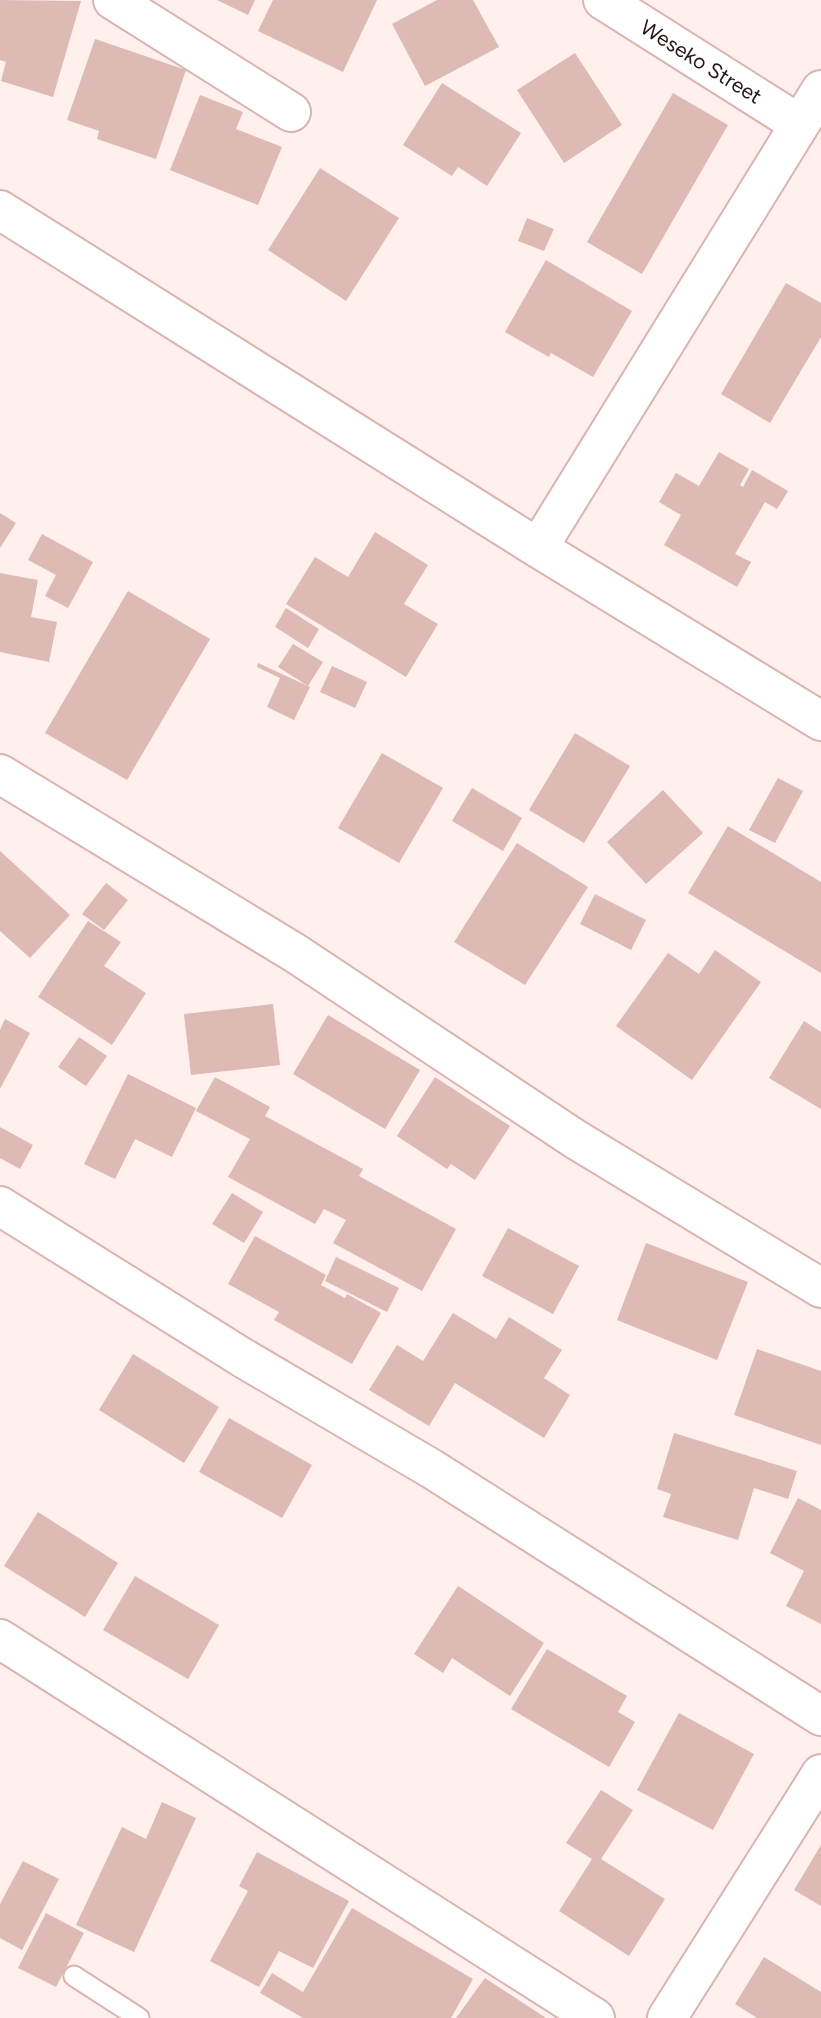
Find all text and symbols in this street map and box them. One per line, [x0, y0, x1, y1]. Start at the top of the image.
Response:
street label: Weseko Street [636, 14, 767, 109]

